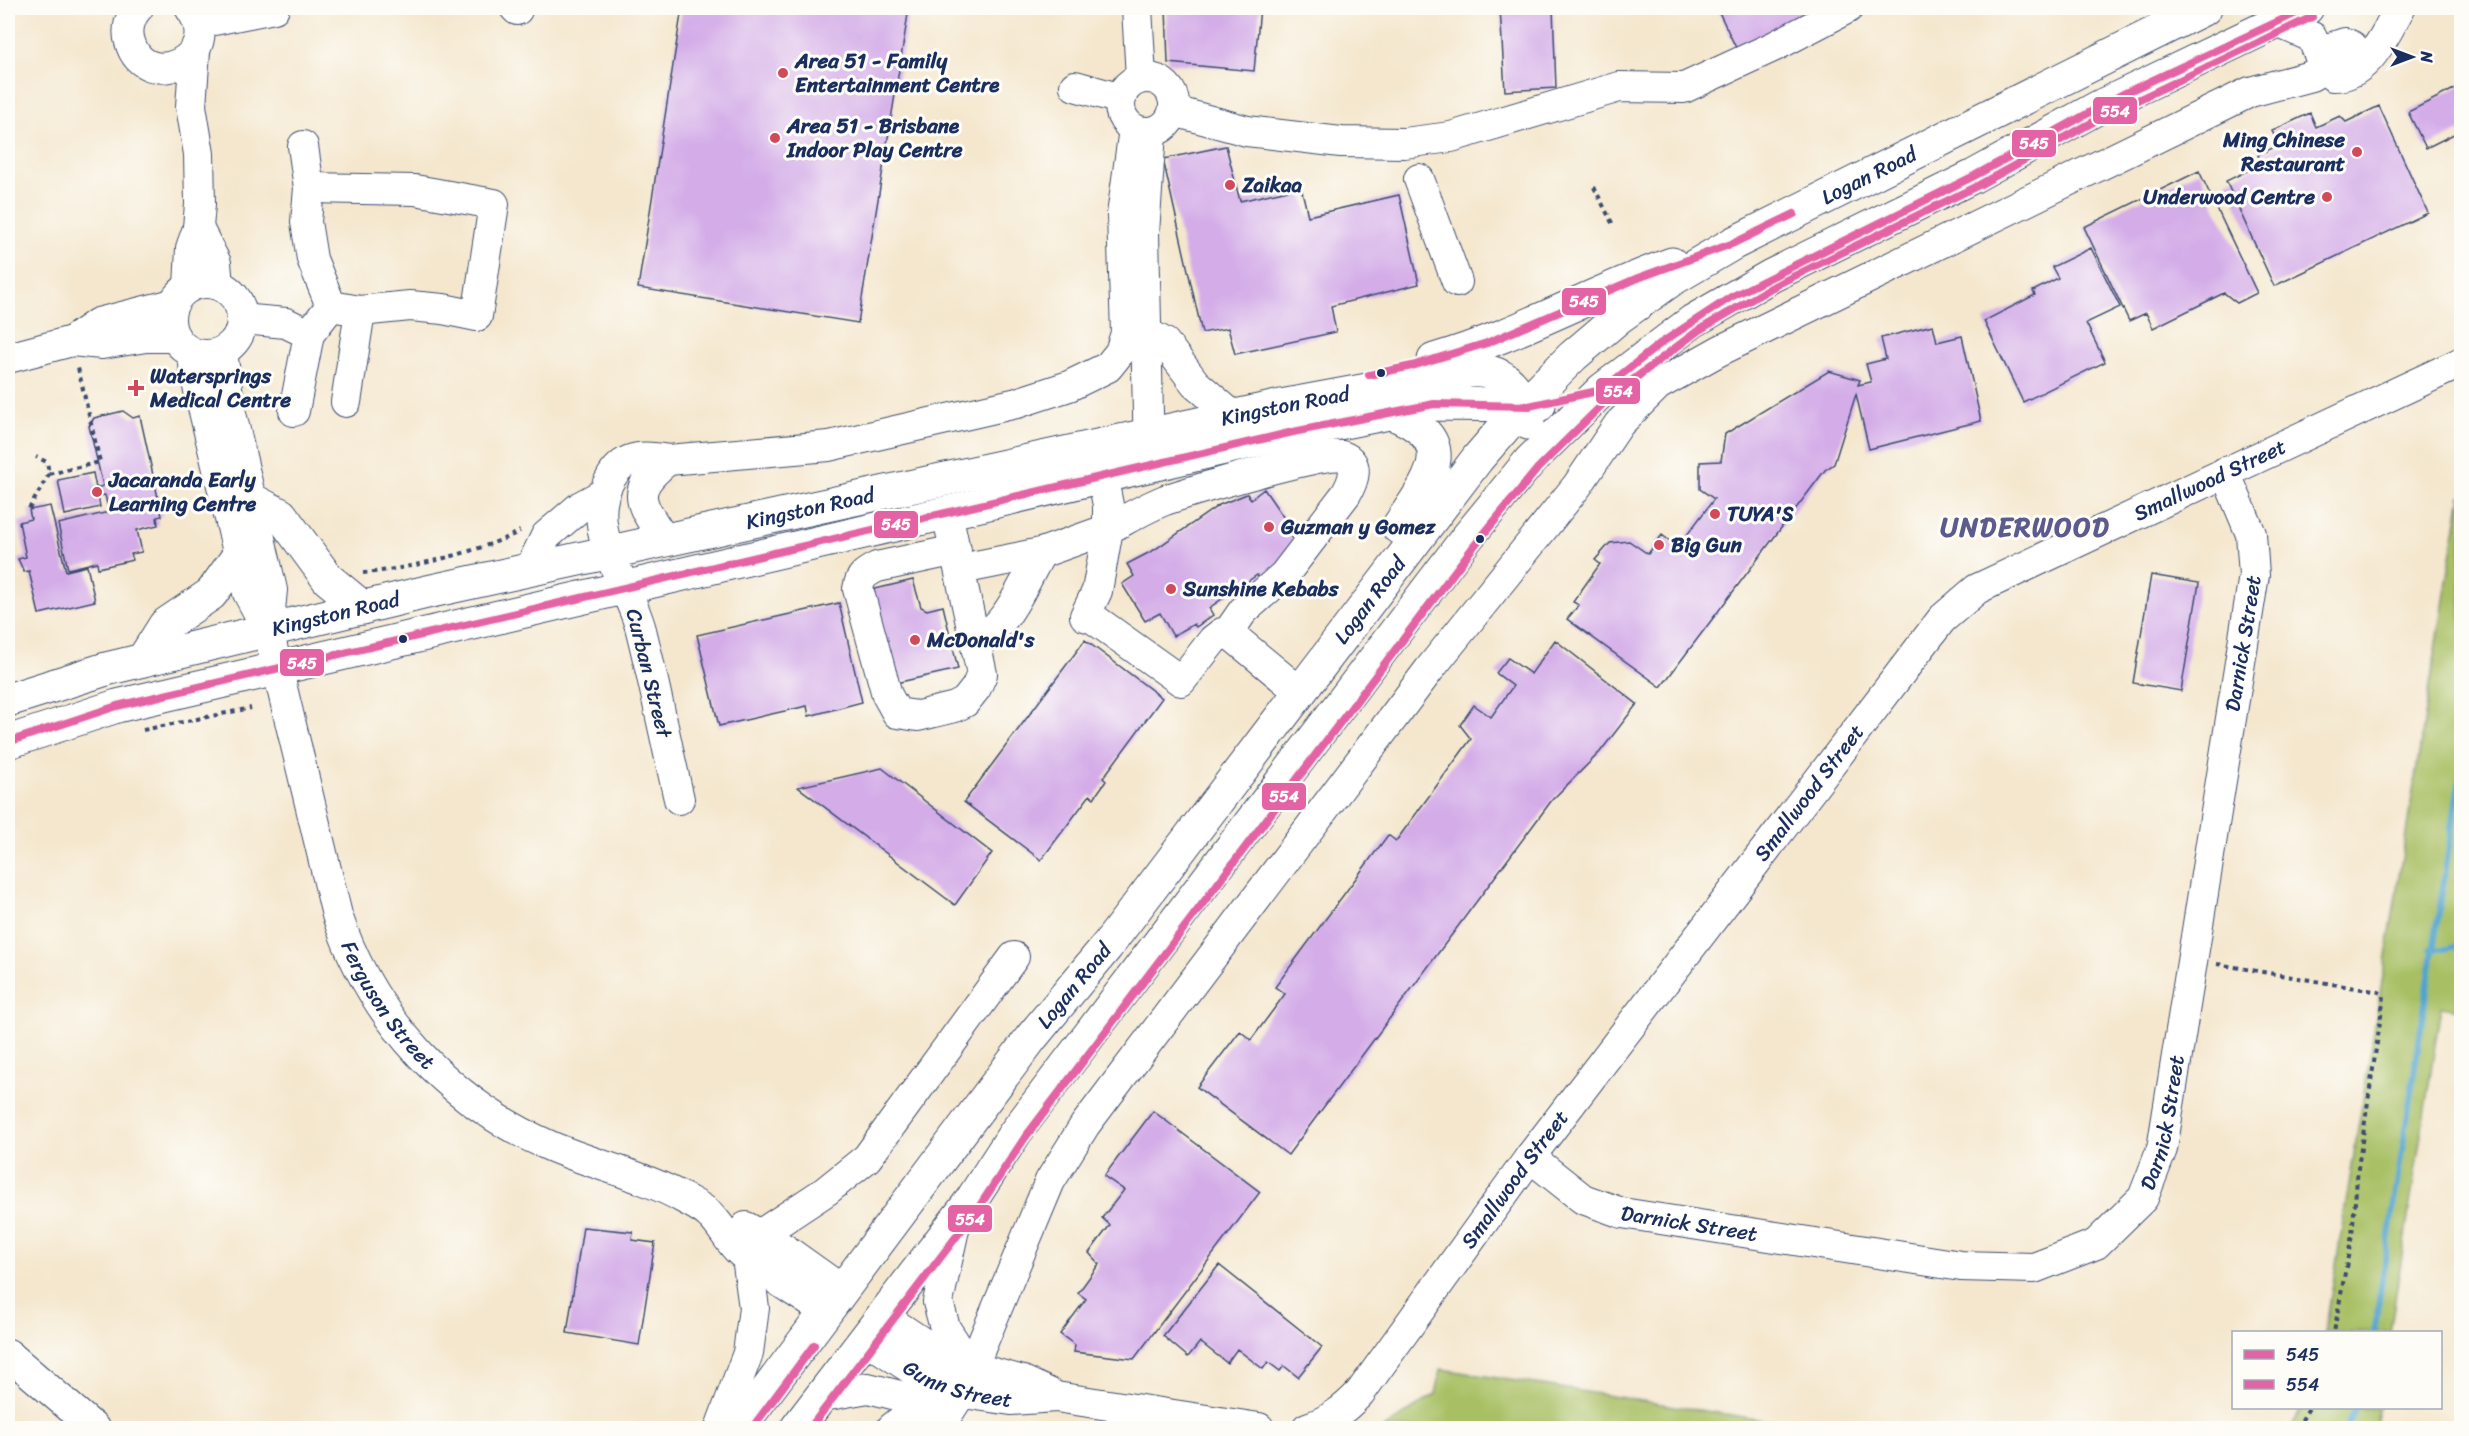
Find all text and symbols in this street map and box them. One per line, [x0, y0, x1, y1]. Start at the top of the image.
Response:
north arrow [2382, 27, 2442, 87]
place label: Area 51 - Family Entertainment Centre [794, 42, 1000, 104]
text: N [2412, 50, 2441, 63]
marker: Area 51 - Family Entertainment Centre [776, 66, 790, 80]
line badge: 554 [2092, 96, 2138, 125]
text: 554 [2100, 97, 2130, 126]
place label: Area 51 - Brisbane Indoor Play Centre [786, 107, 963, 169]
place label: Ming Chinese Restaurant [2222, 121, 2346, 183]
line badge: 545 [2011, 129, 2057, 158]
text: 545 [2019, 129, 2049, 158]
marker: Area 51 - Brisbane Indoor Play Centre [768, 131, 782, 145]
street label: Logan Road [1814, 135, 1925, 216]
marker: Ming Chinese Restaurant [2350, 145, 2364, 159]
place label: Zaikaa [1241, 166, 1302, 204]
marker: Zaikaa [1223, 178, 1237, 192]
place label: Underwood Centre [2143, 178, 2315, 216]
marker: Underwood Centre [2320, 190, 2334, 204]
line badge: 545 [1561, 287, 1607, 316]
text: 545 [1569, 287, 1599, 316]
place label: Watersprings Medical Centre [149, 357, 291, 419]
unlabelled marker [1375, 367, 1387, 379]
street label: Kingston Road [1217, 374, 1355, 438]
line badge: 554 [1595, 377, 1641, 405]
text: 554 [1603, 377, 1633, 406]
marker: Watersprings Medical Centre [127, 379, 145, 397]
street label: Smallwood Street [2127, 428, 2293, 532]
place label: Jacaranda Early Learning Centre [108, 461, 257, 523]
street label: Kingston Road [742, 476, 880, 541]
marker: Jacaranda Early Learning Centre [90, 485, 104, 499]
place label: TUYA'S [1727, 495, 1794, 533]
district label: UNDERWOOD [1940, 503, 2110, 551]
marker: TUYA'S [1708, 507, 1722, 521]
place label: Guzman y Gomez [1280, 508, 1437, 546]
line badge: 545 [873, 510, 919, 539]
text: 545 [881, 510, 911, 539]
marker: Guzman y Gomez [1262, 520, 1276, 534]
place label: Big Gun [1671, 526, 1742, 564]
unlabelled marker [1474, 533, 1486, 545]
marker: Big Gun [1652, 538, 1666, 552]
street label: Logan Road [1324, 546, 1417, 653]
place label: Sunshine Kebabs [1182, 570, 1340, 608]
street label: Darnick Street [2213, 572, 2273, 714]
street label: Kingston Road [268, 580, 405, 648]
marker: Sunshine Kebabs [1164, 582, 1178, 596]
street label: Curban Street [615, 604, 684, 743]
place label: McDonald's [926, 621, 1035, 659]
unlabelled marker [397, 633, 409, 645]
marker: McDonald's [908, 633, 922, 647]
line badge: 545 [279, 648, 325, 677]
text: 545 [287, 649, 317, 678]
street label: Smallwood Street [1744, 716, 1874, 870]
line badge: 554 [1261, 782, 1307, 811]
text: 554 [1269, 782, 1299, 811]
street label: Logan Road [1027, 932, 1123, 1038]
street label: Ferguson Street [330, 935, 445, 1079]
street label: Darnick Street [2129, 1052, 2196, 1196]
street label: Smallwood Street [1450, 1101, 1579, 1257]
street label: Darnick Street [1618, 1194, 1760, 1253]
line badge: 554 [947, 1204, 993, 1233]
text: 554 [955, 1205, 985, 1234]
legend [2232, 1331, 2442, 1409]
text: 545 [2286, 1339, 2319, 1371]
street label: Gunn Street [895, 1349, 1014, 1419]
text: 554 [2286, 1369, 2319, 1401]

